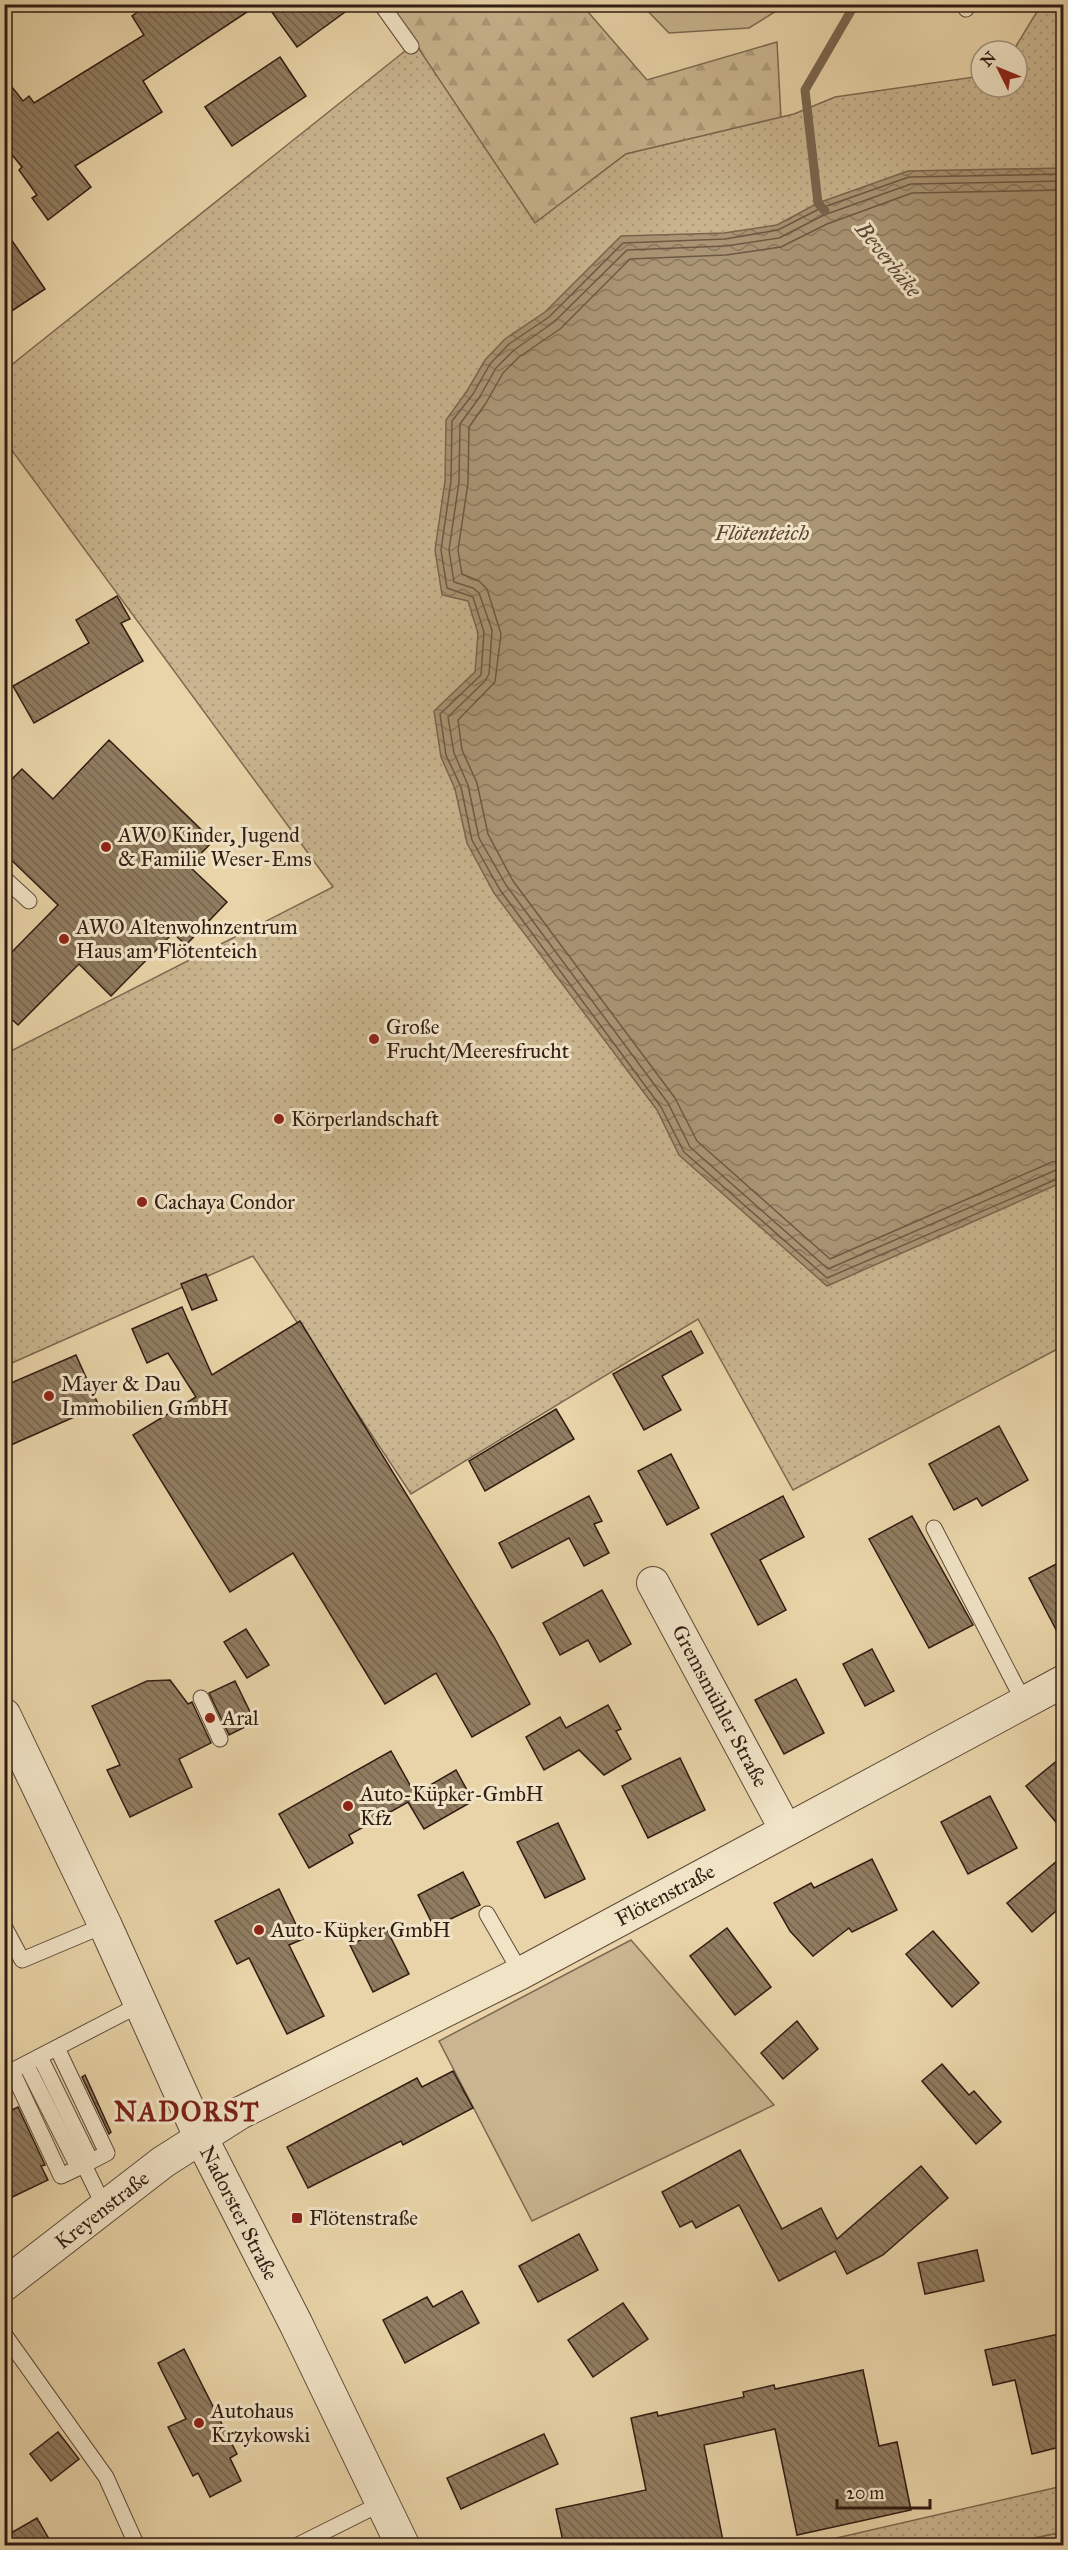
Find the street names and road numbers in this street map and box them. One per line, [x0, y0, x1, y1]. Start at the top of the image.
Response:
street label: Gremsmühler Straße [666, 1620, 774, 1792]
street label: Flötenstraße [611, 1858, 719, 1932]
street label: Nadorster Straße [194, 2141, 284, 2285]
street label: Kreyenstraße [50, 2165, 155, 2255]

